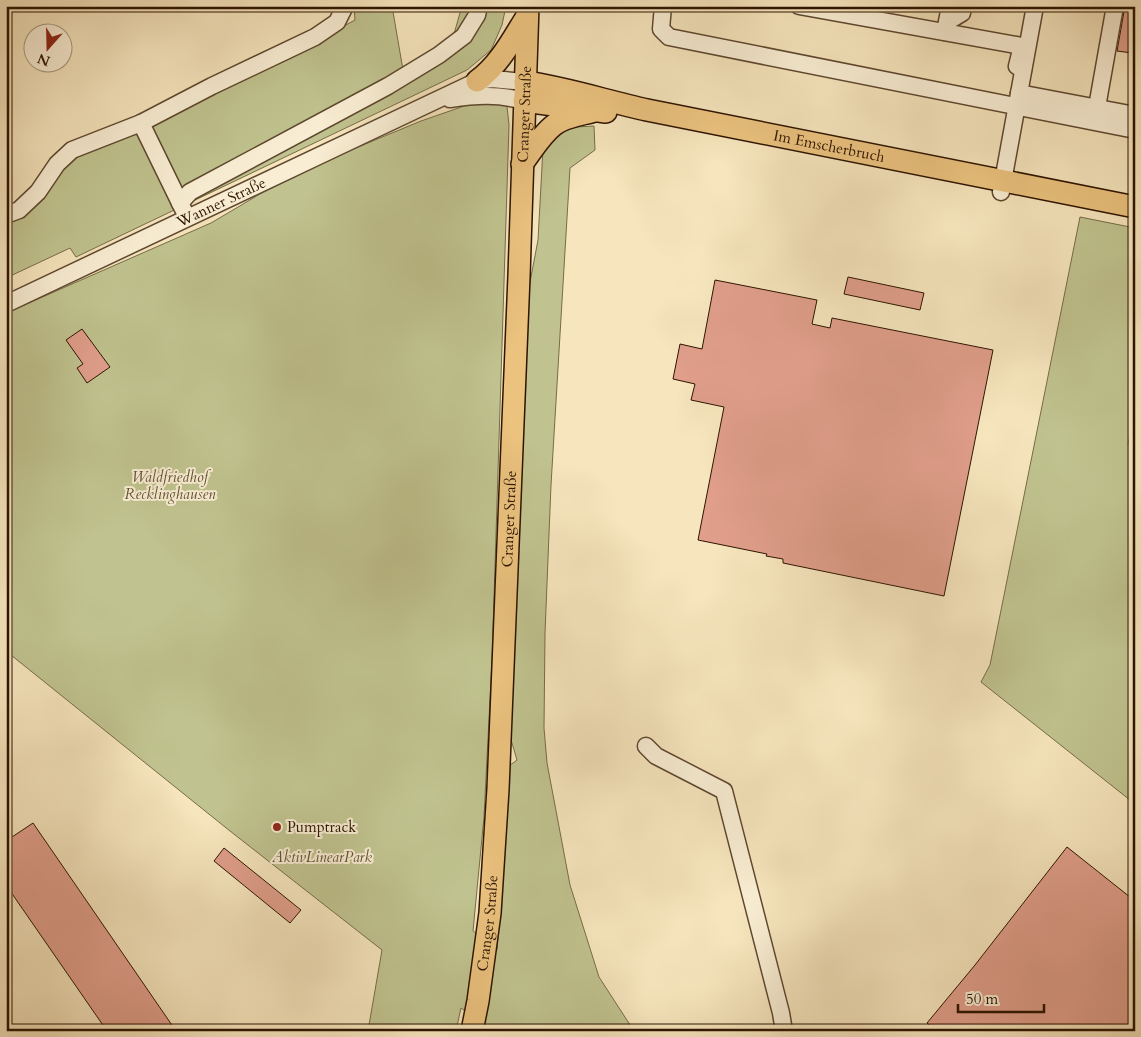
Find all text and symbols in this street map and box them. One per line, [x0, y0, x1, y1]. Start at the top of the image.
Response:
north arrow [22, 22, 72, 72]
text: N [35, 49, 53, 71]
street label: Cranger Straße [513, 65, 536, 163]
street label: Im Emscherbruch [772, 125, 887, 167]
street label: Wanner Straße [172, 172, 269, 232]
park label: Waldfriedhof Recklinghausen [124, 467, 216, 504]
street label: Cranger Straße [497, 470, 521, 568]
place label: Pumptrack [287, 817, 356, 837]
marker: Pumptrack [271, 821, 283, 833]
park label: AktivLinearPark [271, 847, 373, 867]
street label: Cranger Straße [472, 874, 502, 973]
scale bar [958, 982, 1045, 1014]
text: 50 m [966, 989, 998, 1009]

